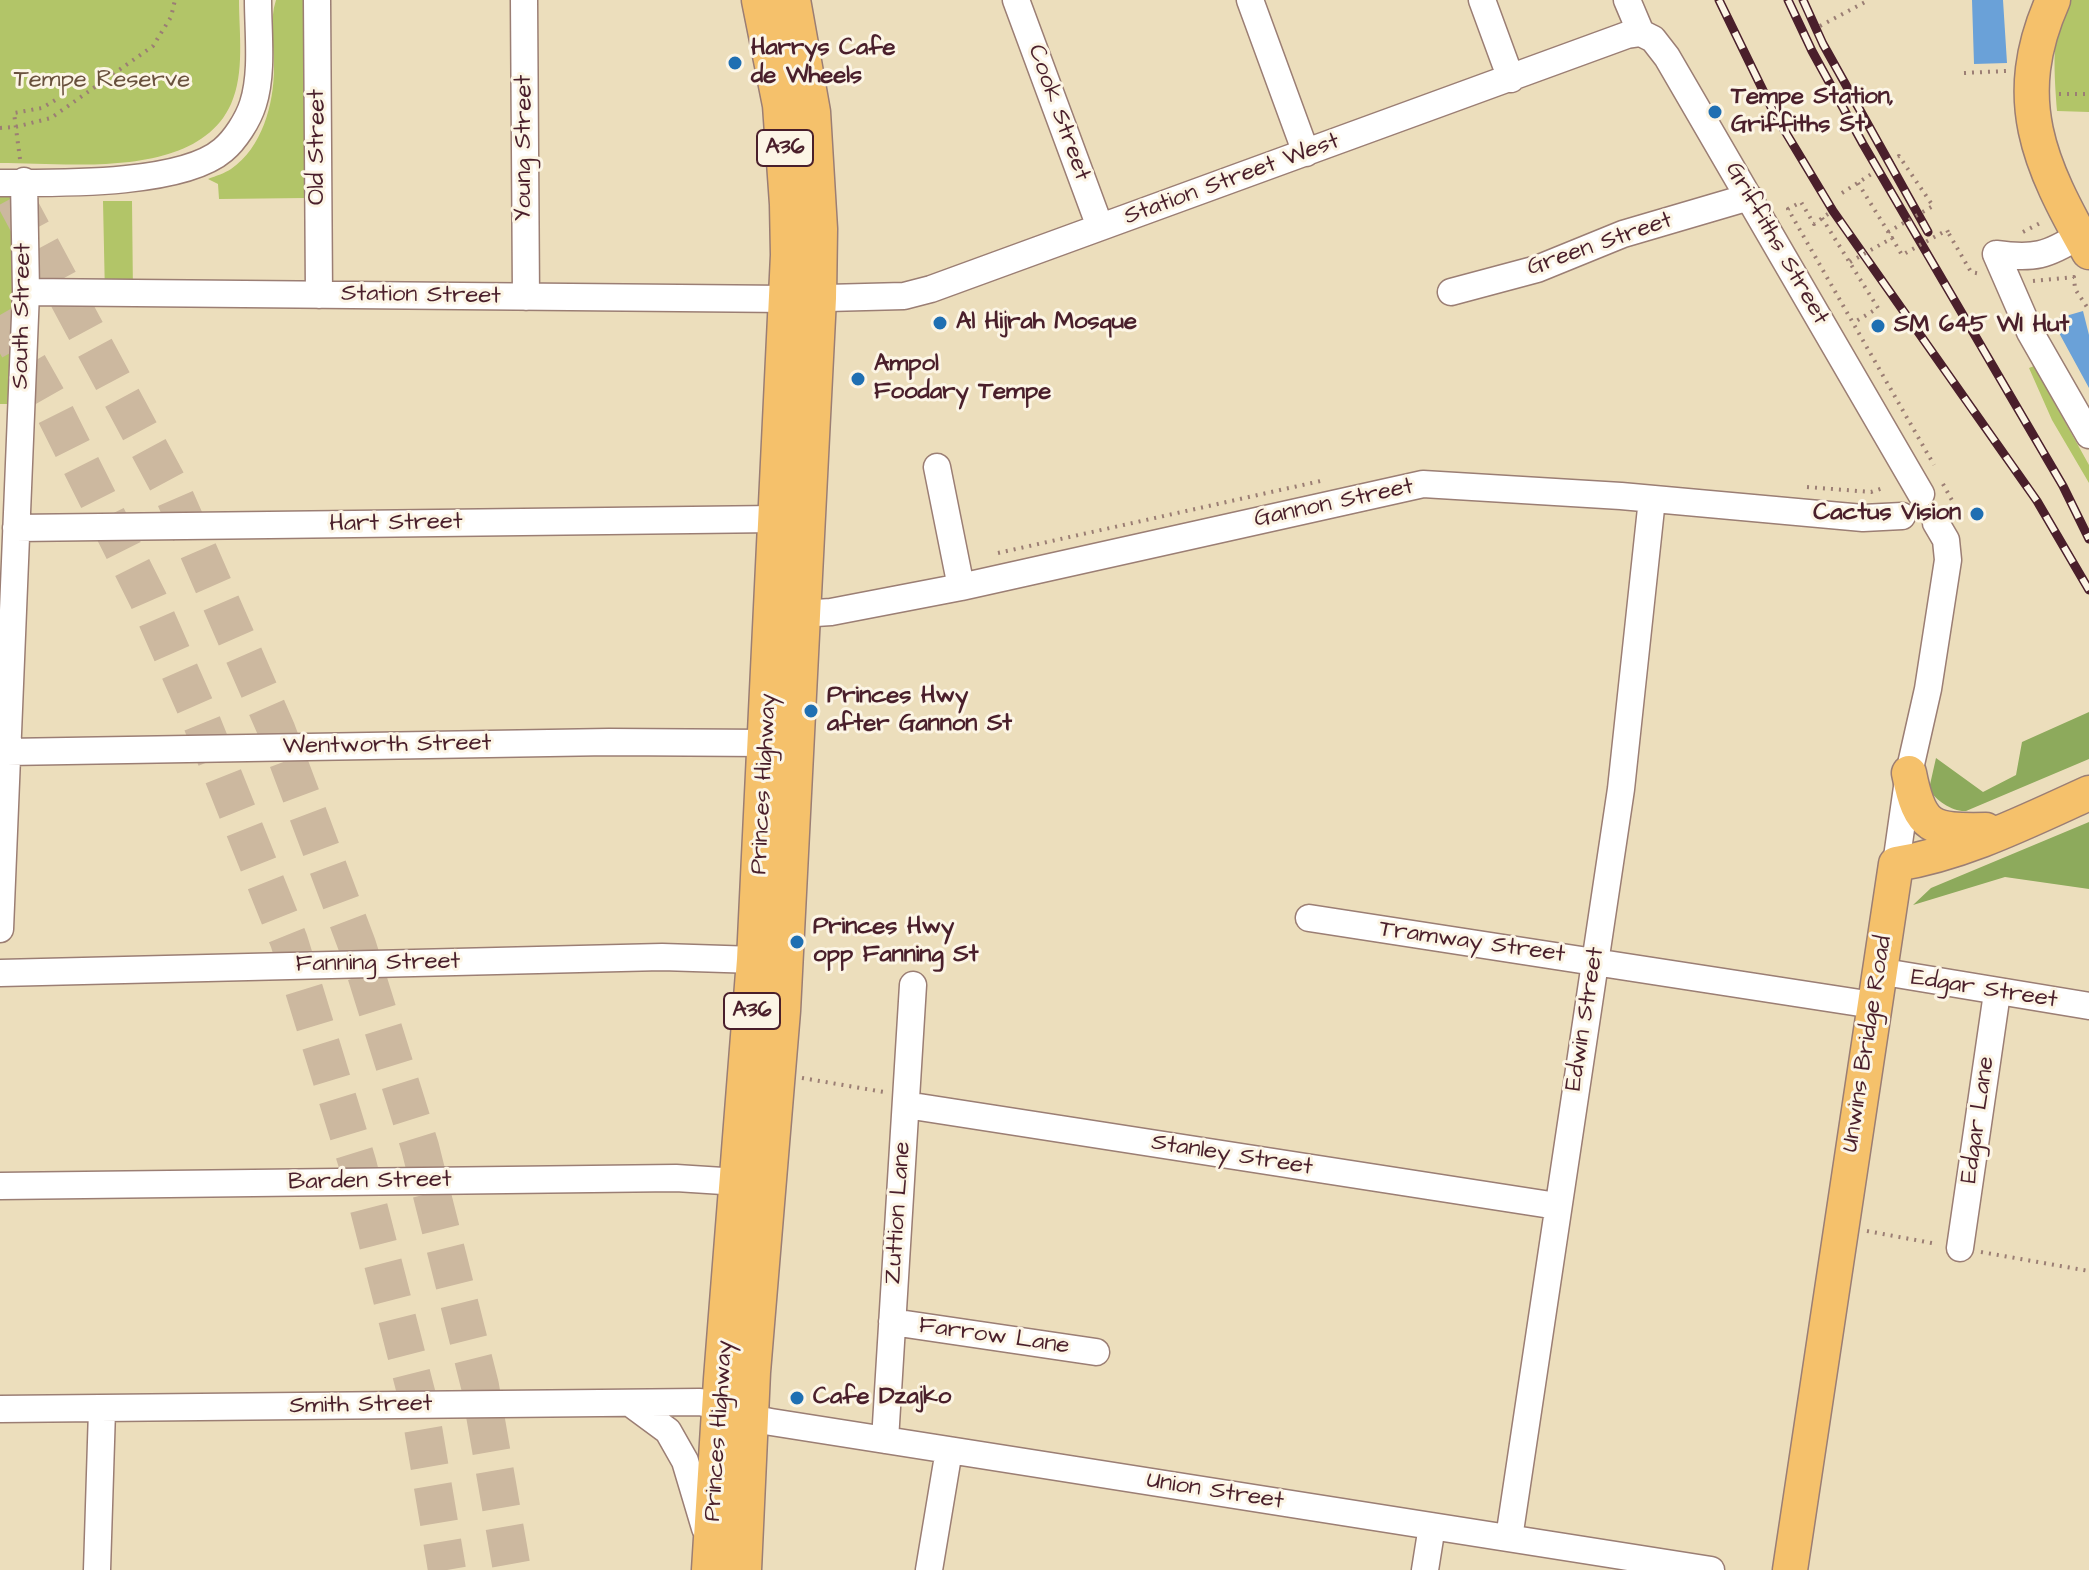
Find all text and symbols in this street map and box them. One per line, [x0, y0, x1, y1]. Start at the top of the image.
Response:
place label: Harrys Cafe de Wheels [751, 35, 895, 91]
street label: Cook Street [1020, 41, 1096, 185]
marker: Harrys Cafe de Wheels [726, 54, 744, 72]
park label: Tempe Reserve [14, 67, 190, 95]
street label: Young Street [511, 75, 539, 221]
place label: Tempe Station, Griffiths St [1731, 84, 1894, 140]
street label: Old Street [304, 89, 332, 205]
marker: Tempe Station, Griffiths St [1706, 103, 1724, 121]
street label: Station Street West [1121, 128, 1343, 232]
road number: A36 [757, 130, 813, 166]
street label: Griffiths Street [1718, 158, 1834, 330]
street label: Green Street [1524, 207, 1676, 283]
street label: South Street [7, 243, 39, 389]
street label: Station Street [341, 280, 501, 312]
place label: Al Hijrah Mosque [956, 309, 1137, 337]
place label: SM 645 WI Hut [1894, 312, 2069, 340]
marker: Al Hijrah Mosque [931, 314, 949, 332]
marker: SM 645 WI Hut [1869, 317, 1887, 335]
place label: Ampol Foodary Tempe [874, 351, 1051, 407]
marker: Ampol Foodary Tempe [849, 370, 867, 388]
street label: Gannon Street [1252, 473, 1416, 535]
place label: Cactus Vision [1813, 500, 1961, 528]
marker: Cactus Vision [1968, 505, 1986, 523]
street label: Hart Street [329, 508, 463, 540]
place label: Princes Hwy after Gannon St [827, 683, 1012, 739]
street label: Princes Highway [746, 693, 784, 875]
marker: Princes Hwy after Gannon St [802, 702, 820, 720]
street label: Wentworth Street [282, 730, 492, 762]
place label: Princes Hwy opp Fanning St [813, 914, 978, 970]
street label: Tramway Street [1377, 916, 1567, 970]
marker: Princes Hwy opp Fanning St [788, 933, 806, 951]
street label: Unwins Bridge Road [1837, 934, 1899, 1154]
street label: Edwin Street [1560, 945, 1612, 1093]
street label: Fanning Street [296, 948, 460, 980]
street label: Edgar Street [1909, 964, 2059, 1016]
road number: A36 [724, 993, 780, 1029]
street label: Edgar Lane [1956, 1055, 2002, 1185]
street label: Stanley Street [1149, 1129, 1315, 1183]
street label: Zuttion Lane [880, 1141, 918, 1285]
street label: Barden Street [288, 1166, 452, 1198]
street label: Farrow Lane [917, 1312, 1071, 1362]
street label: Princes Highway [699, 1340, 741, 1522]
place label: Cafe Dzajko [813, 1384, 951, 1412]
marker: Cafe Dzajko [788, 1389, 806, 1407]
street label: Smith Street [289, 1390, 433, 1422]
street label: Union Street [1144, 1467, 1286, 1517]

